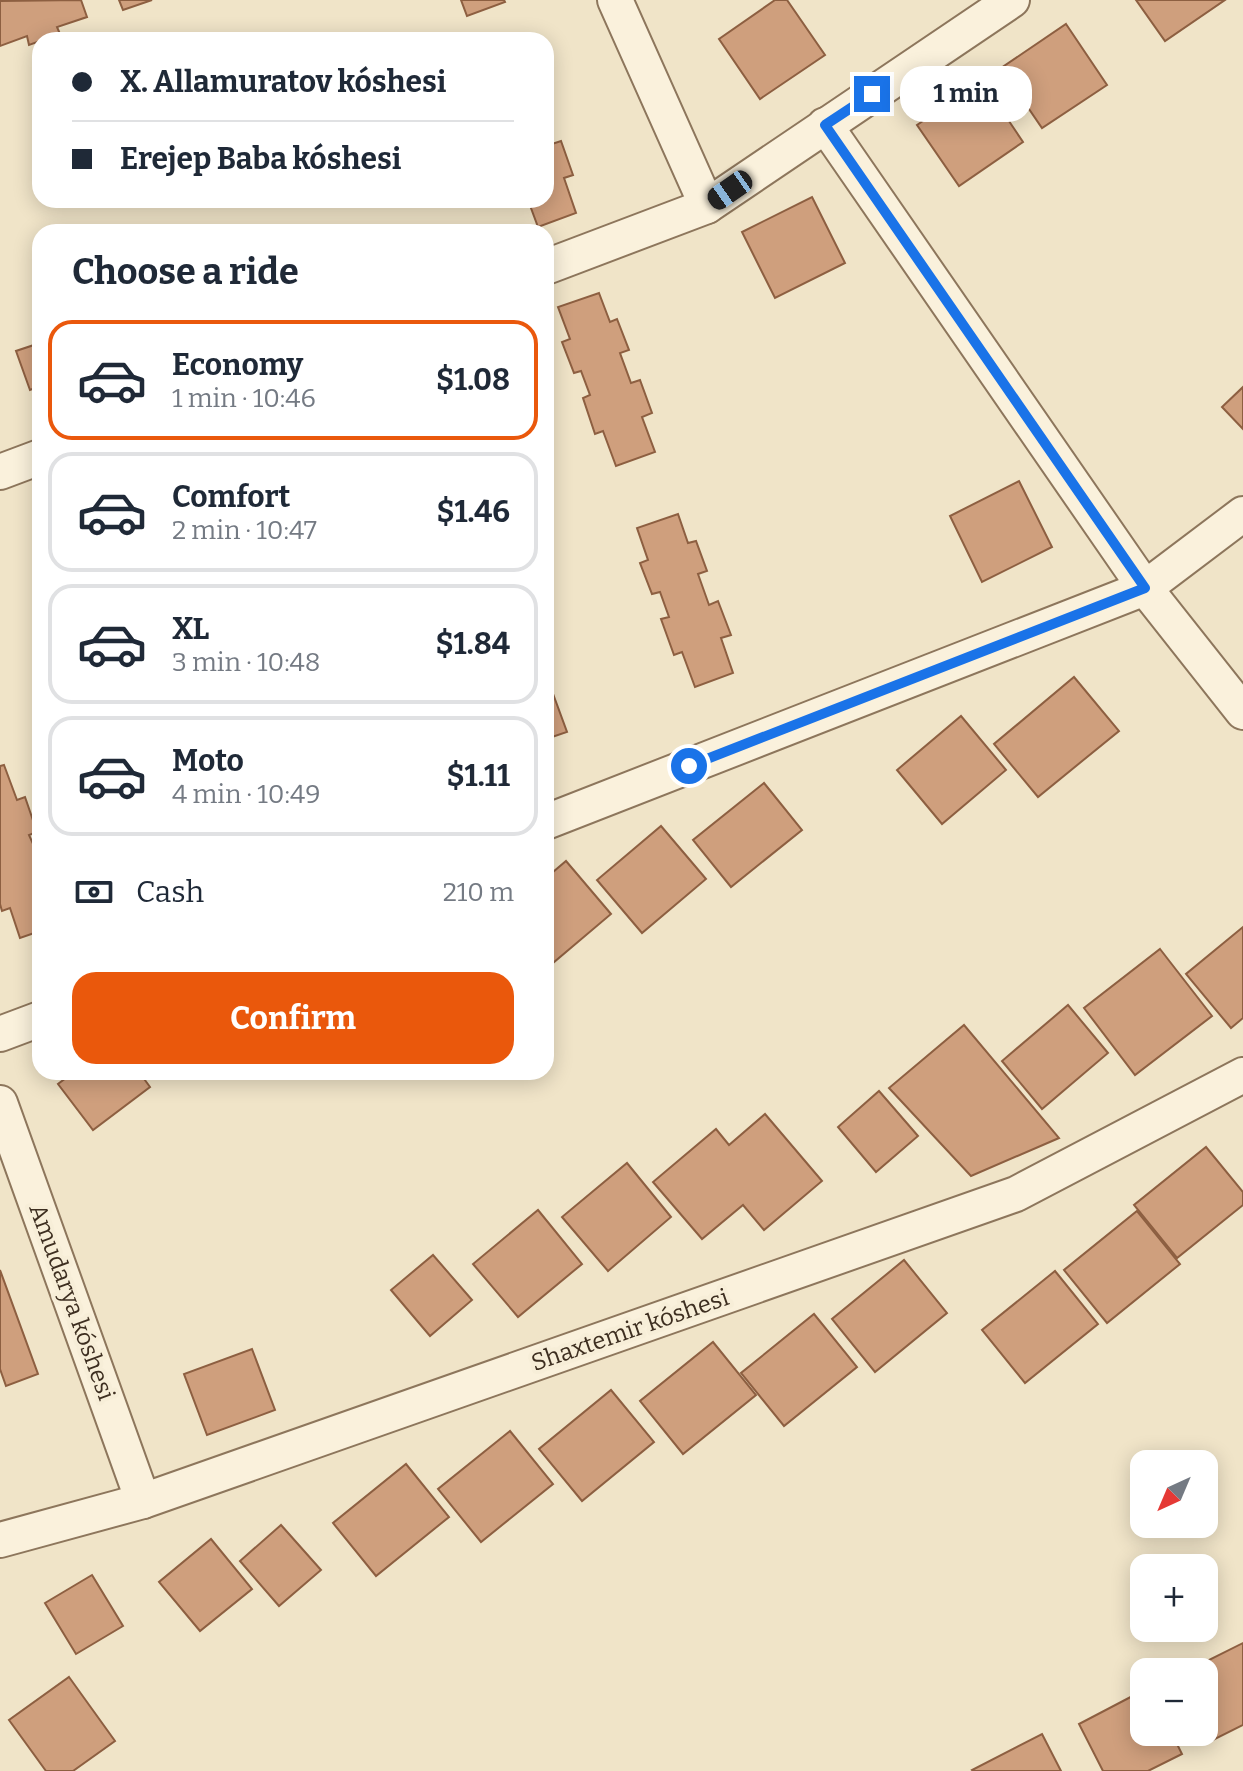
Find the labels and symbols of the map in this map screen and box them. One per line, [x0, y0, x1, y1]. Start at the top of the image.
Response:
callout: 1 min [900, 66, 1032, 122]
route end [854, 76, 890, 112]
car [703, 166, 757, 214]
route start [671, 748, 707, 784]
street label: Amudarya kóshesi [23, 1200, 121, 1404]
street label: Shaxtemir kóshesi [528, 1283, 732, 1377]
north arrow [1130, 1450, 1218, 1538]

